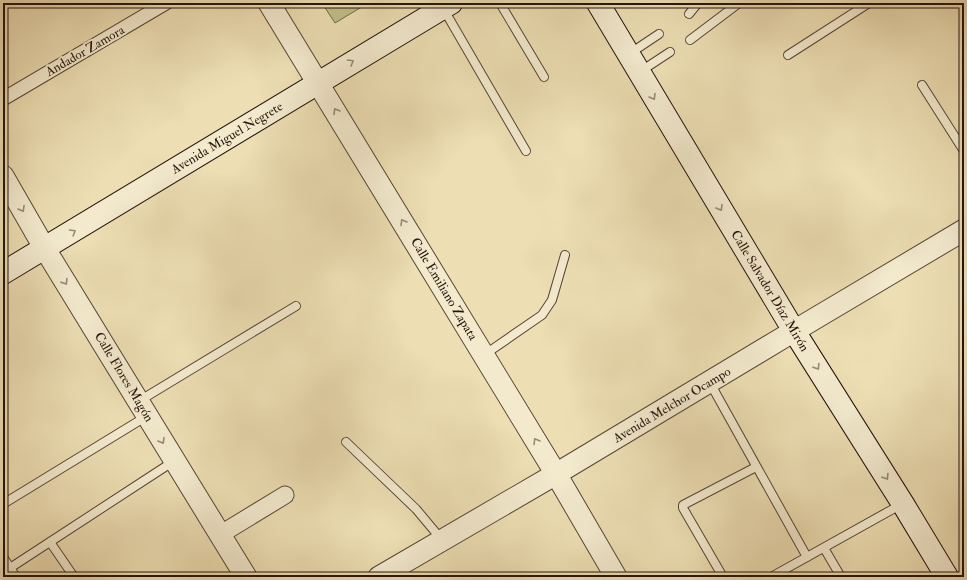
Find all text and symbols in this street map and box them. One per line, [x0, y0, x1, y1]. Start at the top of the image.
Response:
street label: Andador Zamora [42, 22, 128, 81]
one-way arrow [347, 60, 354, 67]
one-way arrow [649, 93, 656, 100]
street label: Avenida Miguel Negrete [167, 98, 286, 178]
one-way arrow [333, 108, 340, 115]
one-way arrow [716, 204, 723, 211]
one-way arrow [18, 205, 25, 213]
one-way arrow [400, 219, 408, 226]
street label: Calle Salvador Díaz Mirón [727, 227, 813, 355]
one-way arrow [69, 229, 76, 236]
street label: Calle Emiliano Zapata [406, 235, 481, 344]
one-way arrow [61, 278, 68, 285]
street label: Calle Flores Magón [91, 329, 157, 425]
one-way arrow [812, 363, 820, 370]
street label: Avenida Melchor Ocampo [609, 364, 734, 448]
one-way arrow [158, 436, 165, 443]
one-way arrow [533, 438, 541, 445]
one-way arrow [881, 473, 889, 480]

